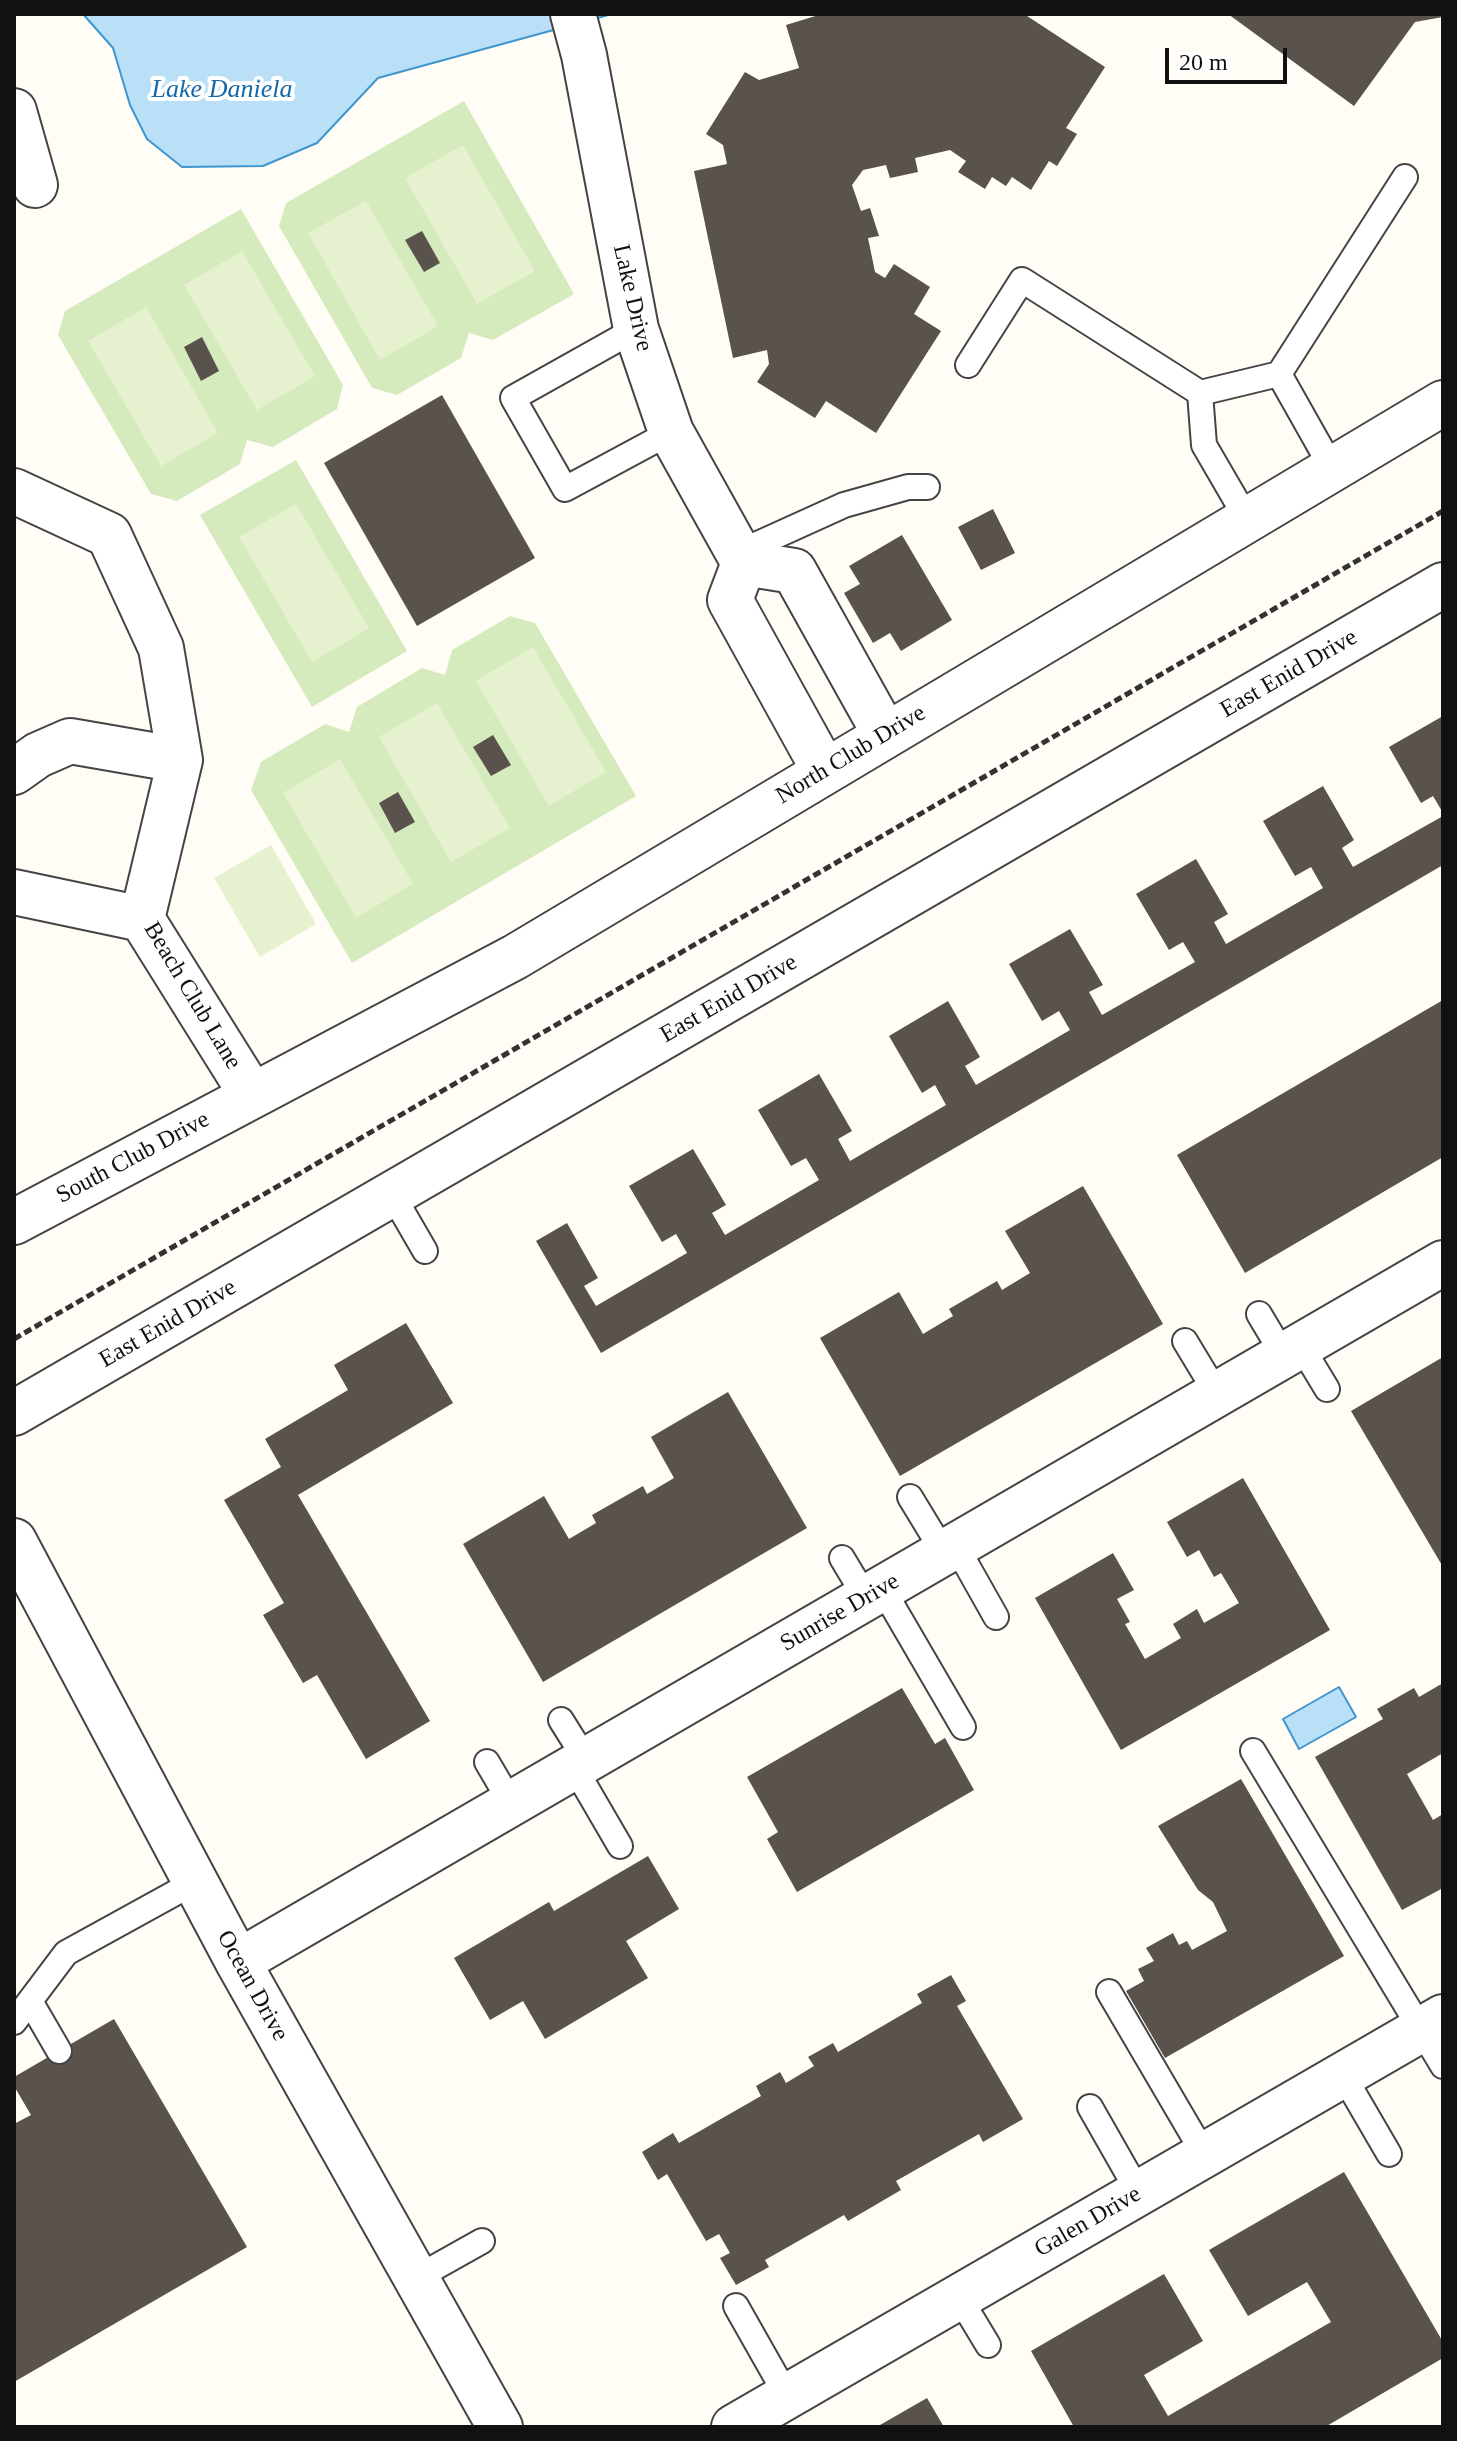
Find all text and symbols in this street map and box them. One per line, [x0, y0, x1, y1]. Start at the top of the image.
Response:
scale bar [1169, 32, 1291, 82]
text: 20 m [1179, 49, 1228, 75]
water label: Lake Daniela [152, 74, 292, 106]
street label: Lake Drive [606, 242, 658, 354]
street label: East Enid Drive [1215, 623, 1363, 725]
street label: North Club Drive [771, 699, 931, 811]
street label: Beach Club Lane [137, 917, 247, 1075]
street label: East Enid Drive [655, 948, 803, 1050]
street label: South Club Drive [51, 1106, 215, 1210]
street label: East Enid Drive [94, 1273, 242, 1375]
street label: Sunrise Drive [775, 1567, 905, 1659]
street label: Ocean Drive [210, 1926, 294, 2046]
street label: Galen Drive [1030, 2180, 1146, 2264]

